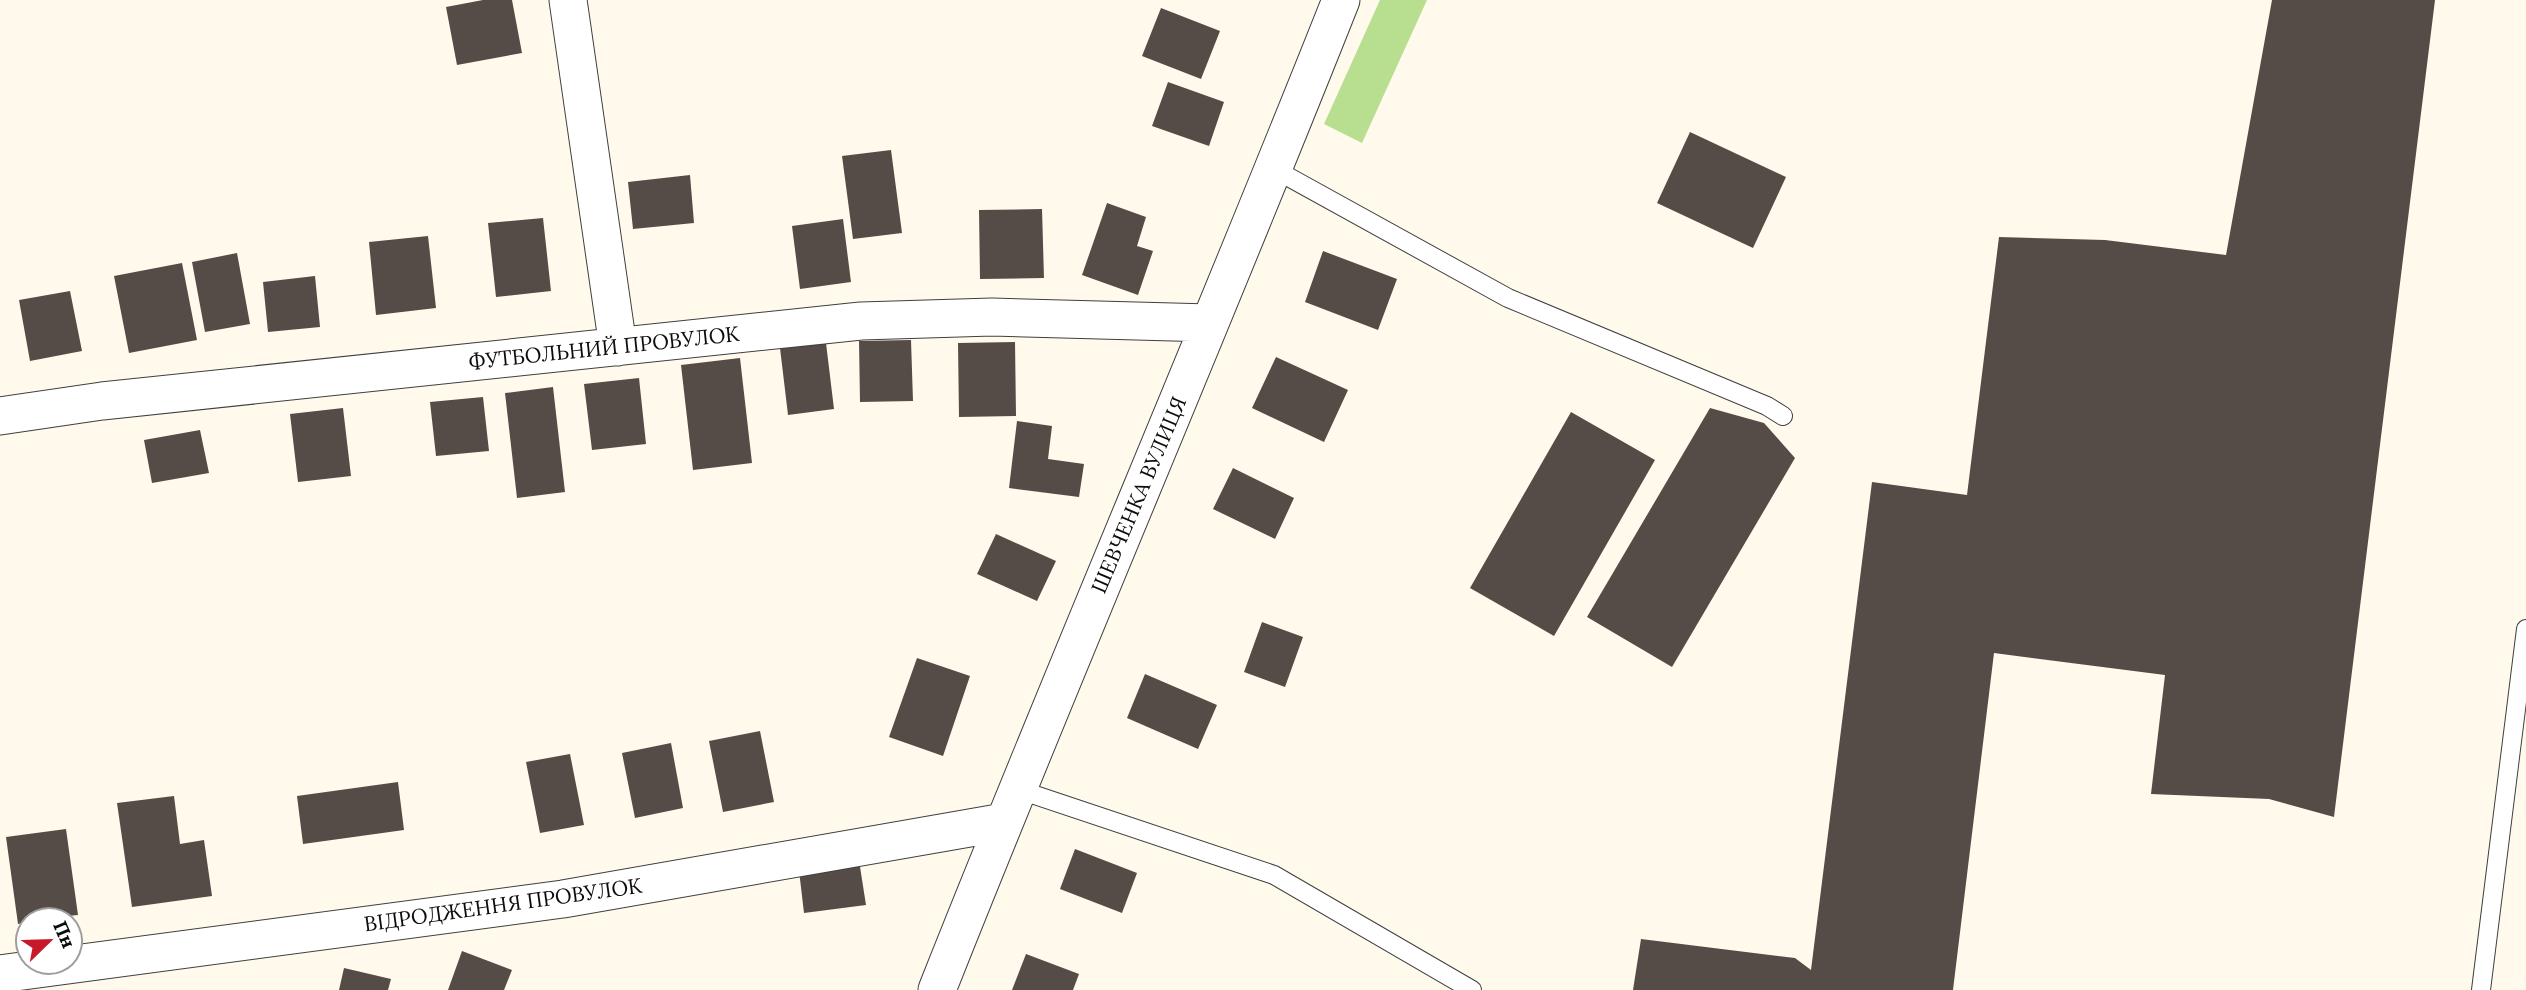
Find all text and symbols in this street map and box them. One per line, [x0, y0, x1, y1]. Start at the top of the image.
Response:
street label: ФУТБОЛЬНИЙ ПРОВУЛОК [467, 320, 741, 375]
street label: ШЕВЧЕНКА ВУЛИЦЯ [1085, 392, 1192, 597]
street label: ВІДРОДЖЕННЯ ПРОВУЛОК [362, 872, 644, 937]
north arrow [14, 906, 84, 976]
text: Пн [48, 917, 81, 952]

